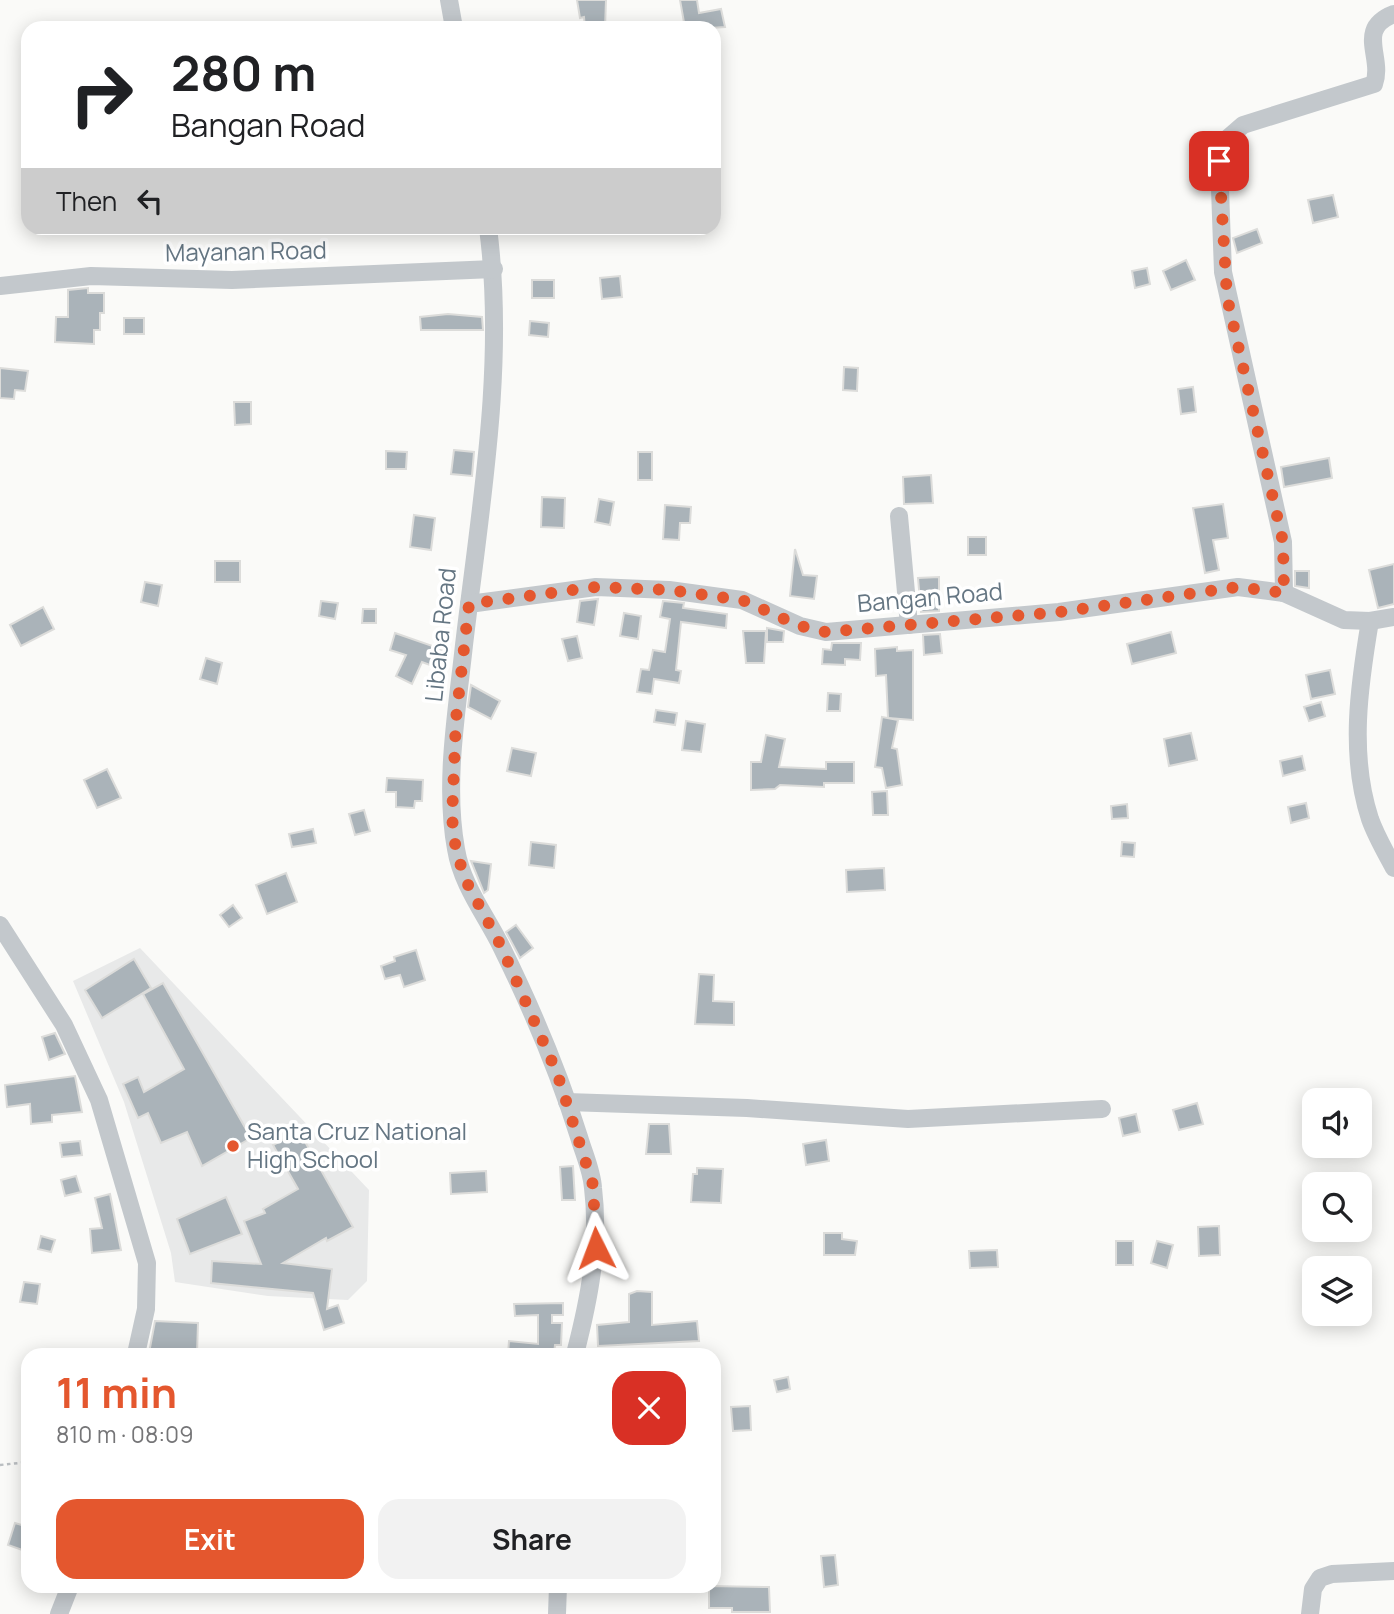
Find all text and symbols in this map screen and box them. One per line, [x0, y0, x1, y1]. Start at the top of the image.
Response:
text: 280 m [171, 39, 316, 106]
icon: right [56, 49, 147, 140]
text: Bangan Road [171, 103, 365, 147]
pin [1189, 131, 1249, 191]
icon: arrive [1200, 142, 1238, 180]
icon: left [131, 182, 169, 220]
text: Then [56, 183, 117, 219]
street label: Mayanan Road [165, 233, 327, 268]
street label: Libaba Road [416, 566, 463, 704]
street label: Bangan Road [856, 574, 1004, 619]
map controls [1302, 1088, 1372, 1326]
button: sound [1302, 1088, 1372, 1158]
place label: Santa Cruz National High School [247, 1114, 467, 1175]
marker: Santa Cruz National High School [225, 1138, 241, 1154]
button: search [1302, 1172, 1372, 1242]
position arrow [559, 1211, 633, 1285]
button: layers [1302, 1256, 1372, 1326]
text: 11 min [56, 1363, 177, 1421]
button: close [612, 1371, 686, 1445]
text: 810 m · 08:09 [56, 1418, 193, 1450]
button: Exit [56, 1499, 364, 1579]
button: Share [378, 1499, 686, 1579]

